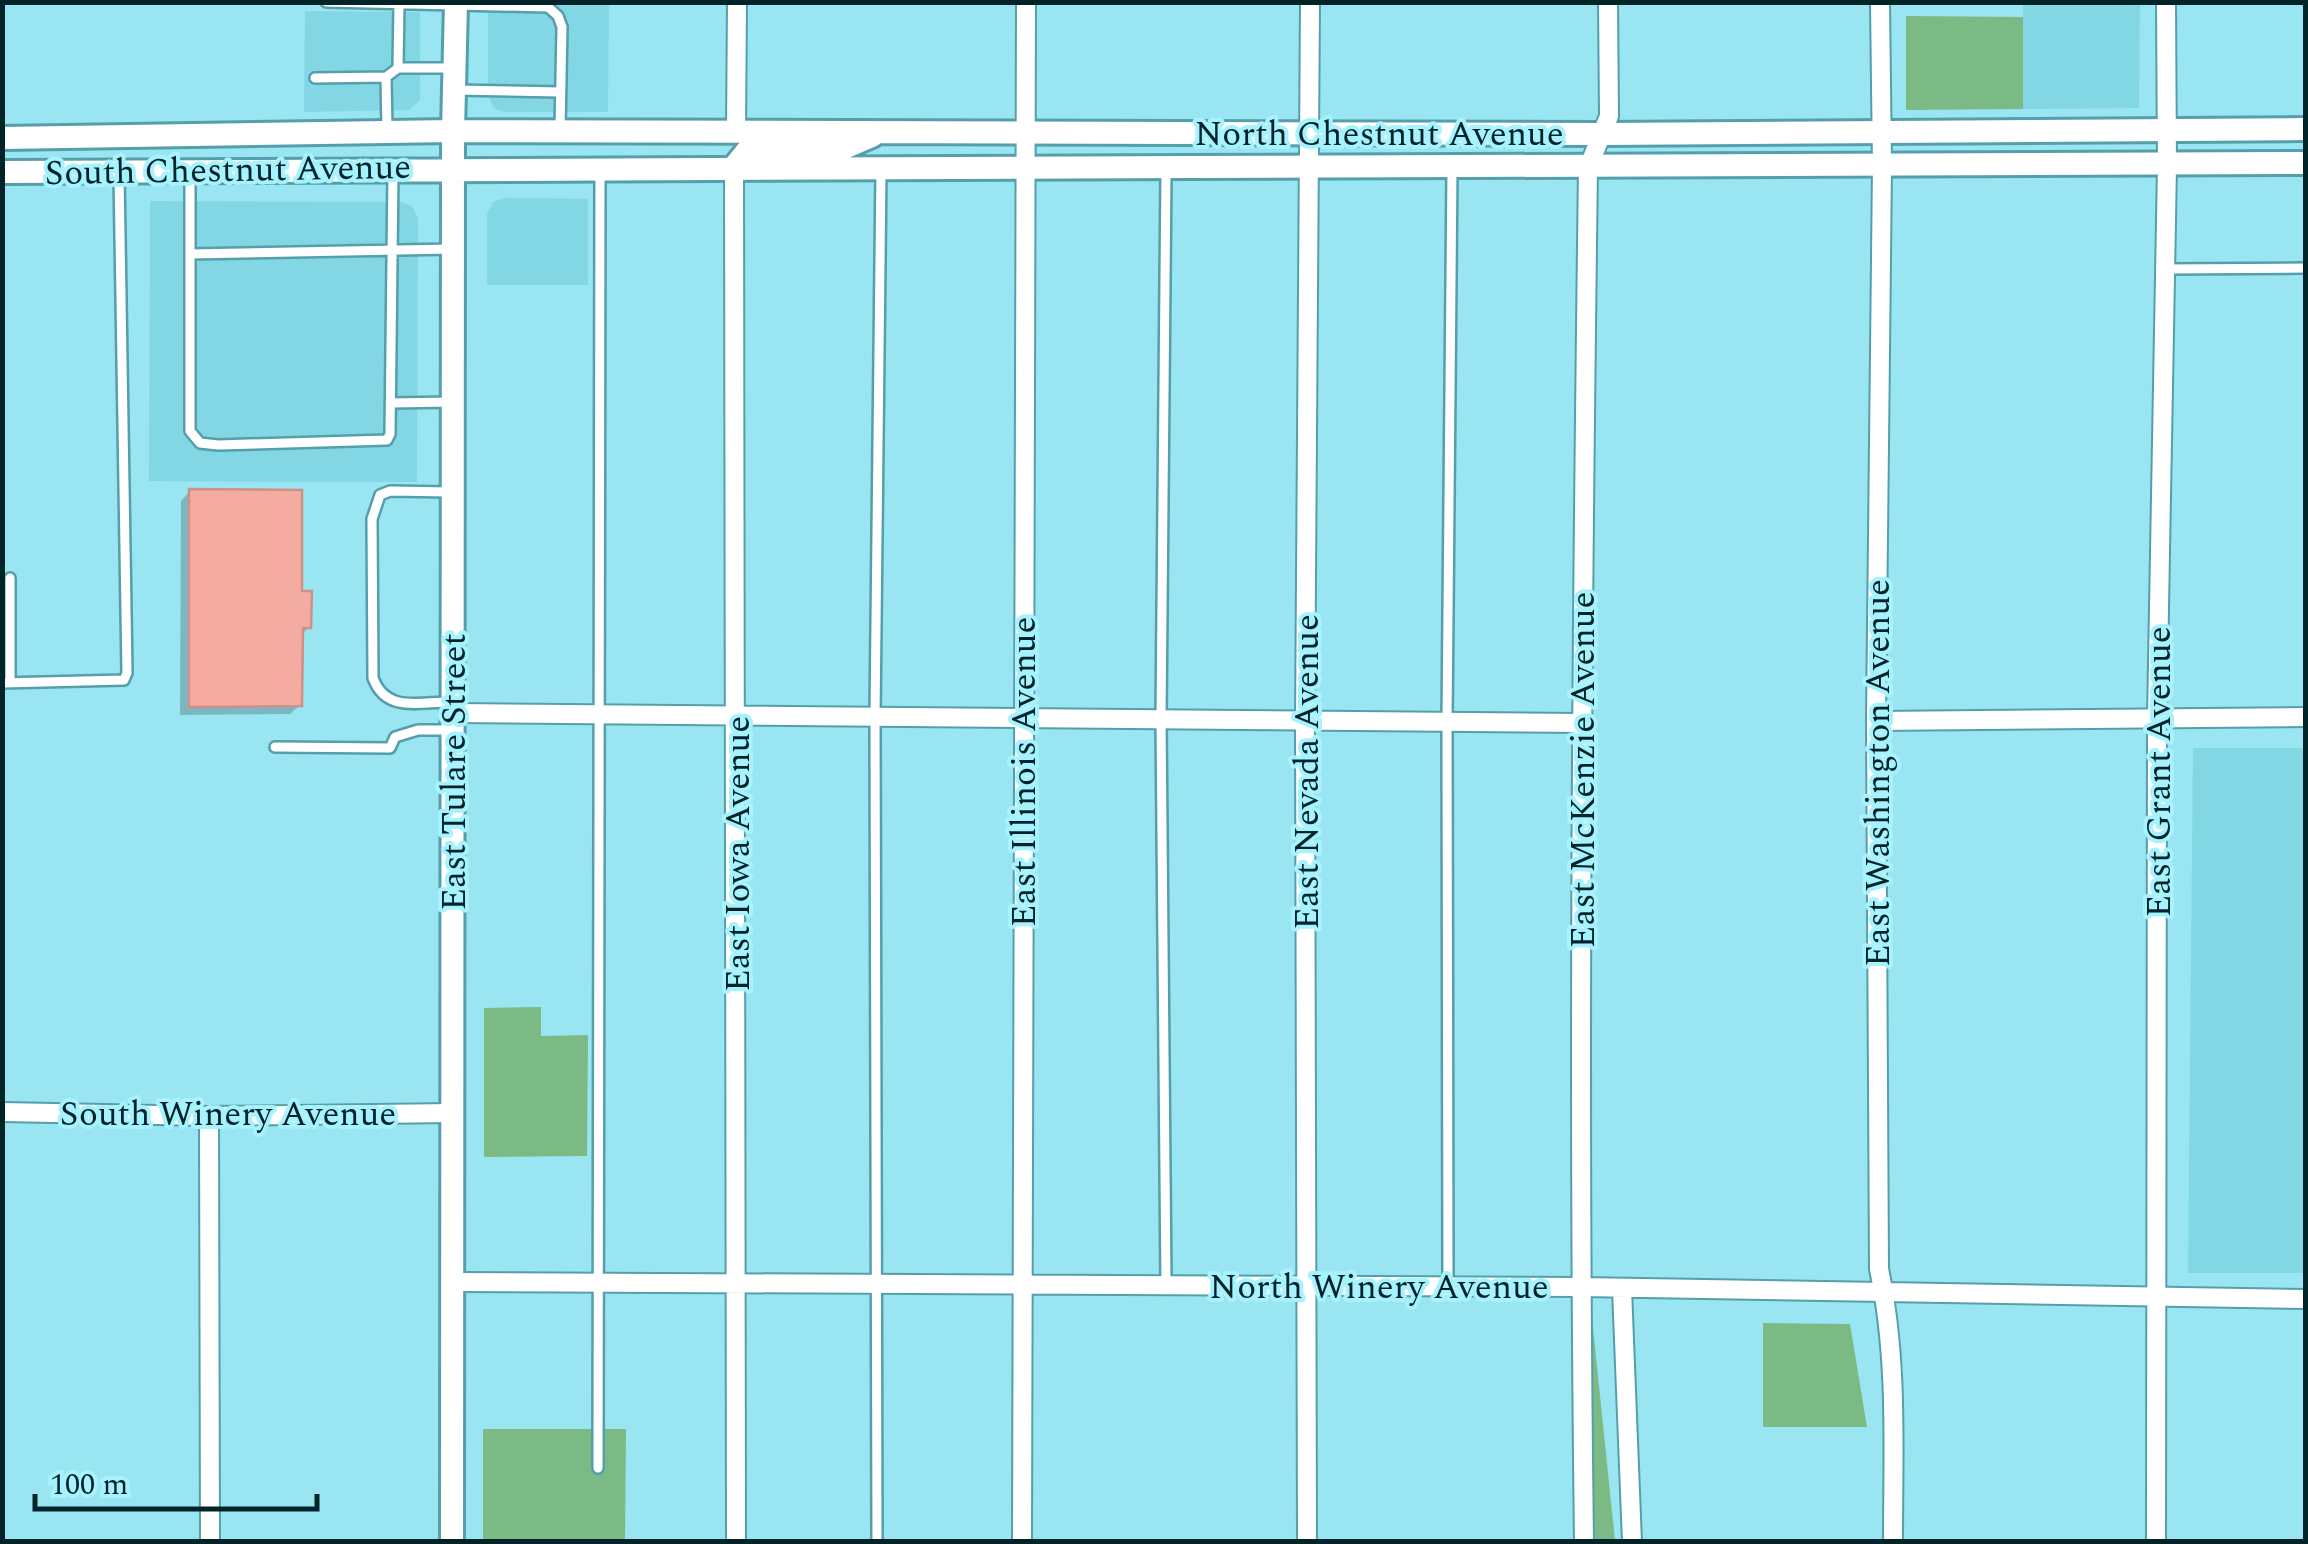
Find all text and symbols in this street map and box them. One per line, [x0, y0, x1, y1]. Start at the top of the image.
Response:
street label: North Chestnut Avenue [1194, 108, 1564, 161]
street label: South Chestnut Avenue [44, 141, 412, 200]
street label: East Washington Avenue [1852, 579, 1905, 967]
street label: East McKenzie Avenue [1557, 592, 1610, 948]
street label: East Nevada Avenue [1281, 614, 1334, 930]
street label: East Illinois Avenue [998, 617, 1051, 927]
street label: East Grant Avenue [2133, 626, 2186, 918]
street label: East Tulare Street [428, 633, 481, 911]
street label: East Iowa Avenue [712, 716, 765, 992]
street label: South Winery Avenue [60, 1088, 396, 1141]
street label: North Winery Avenue [1209, 1261, 1549, 1314]
scale bar [35, 1449, 318, 1511]
text: 100 m [50, 1462, 128, 1508]

